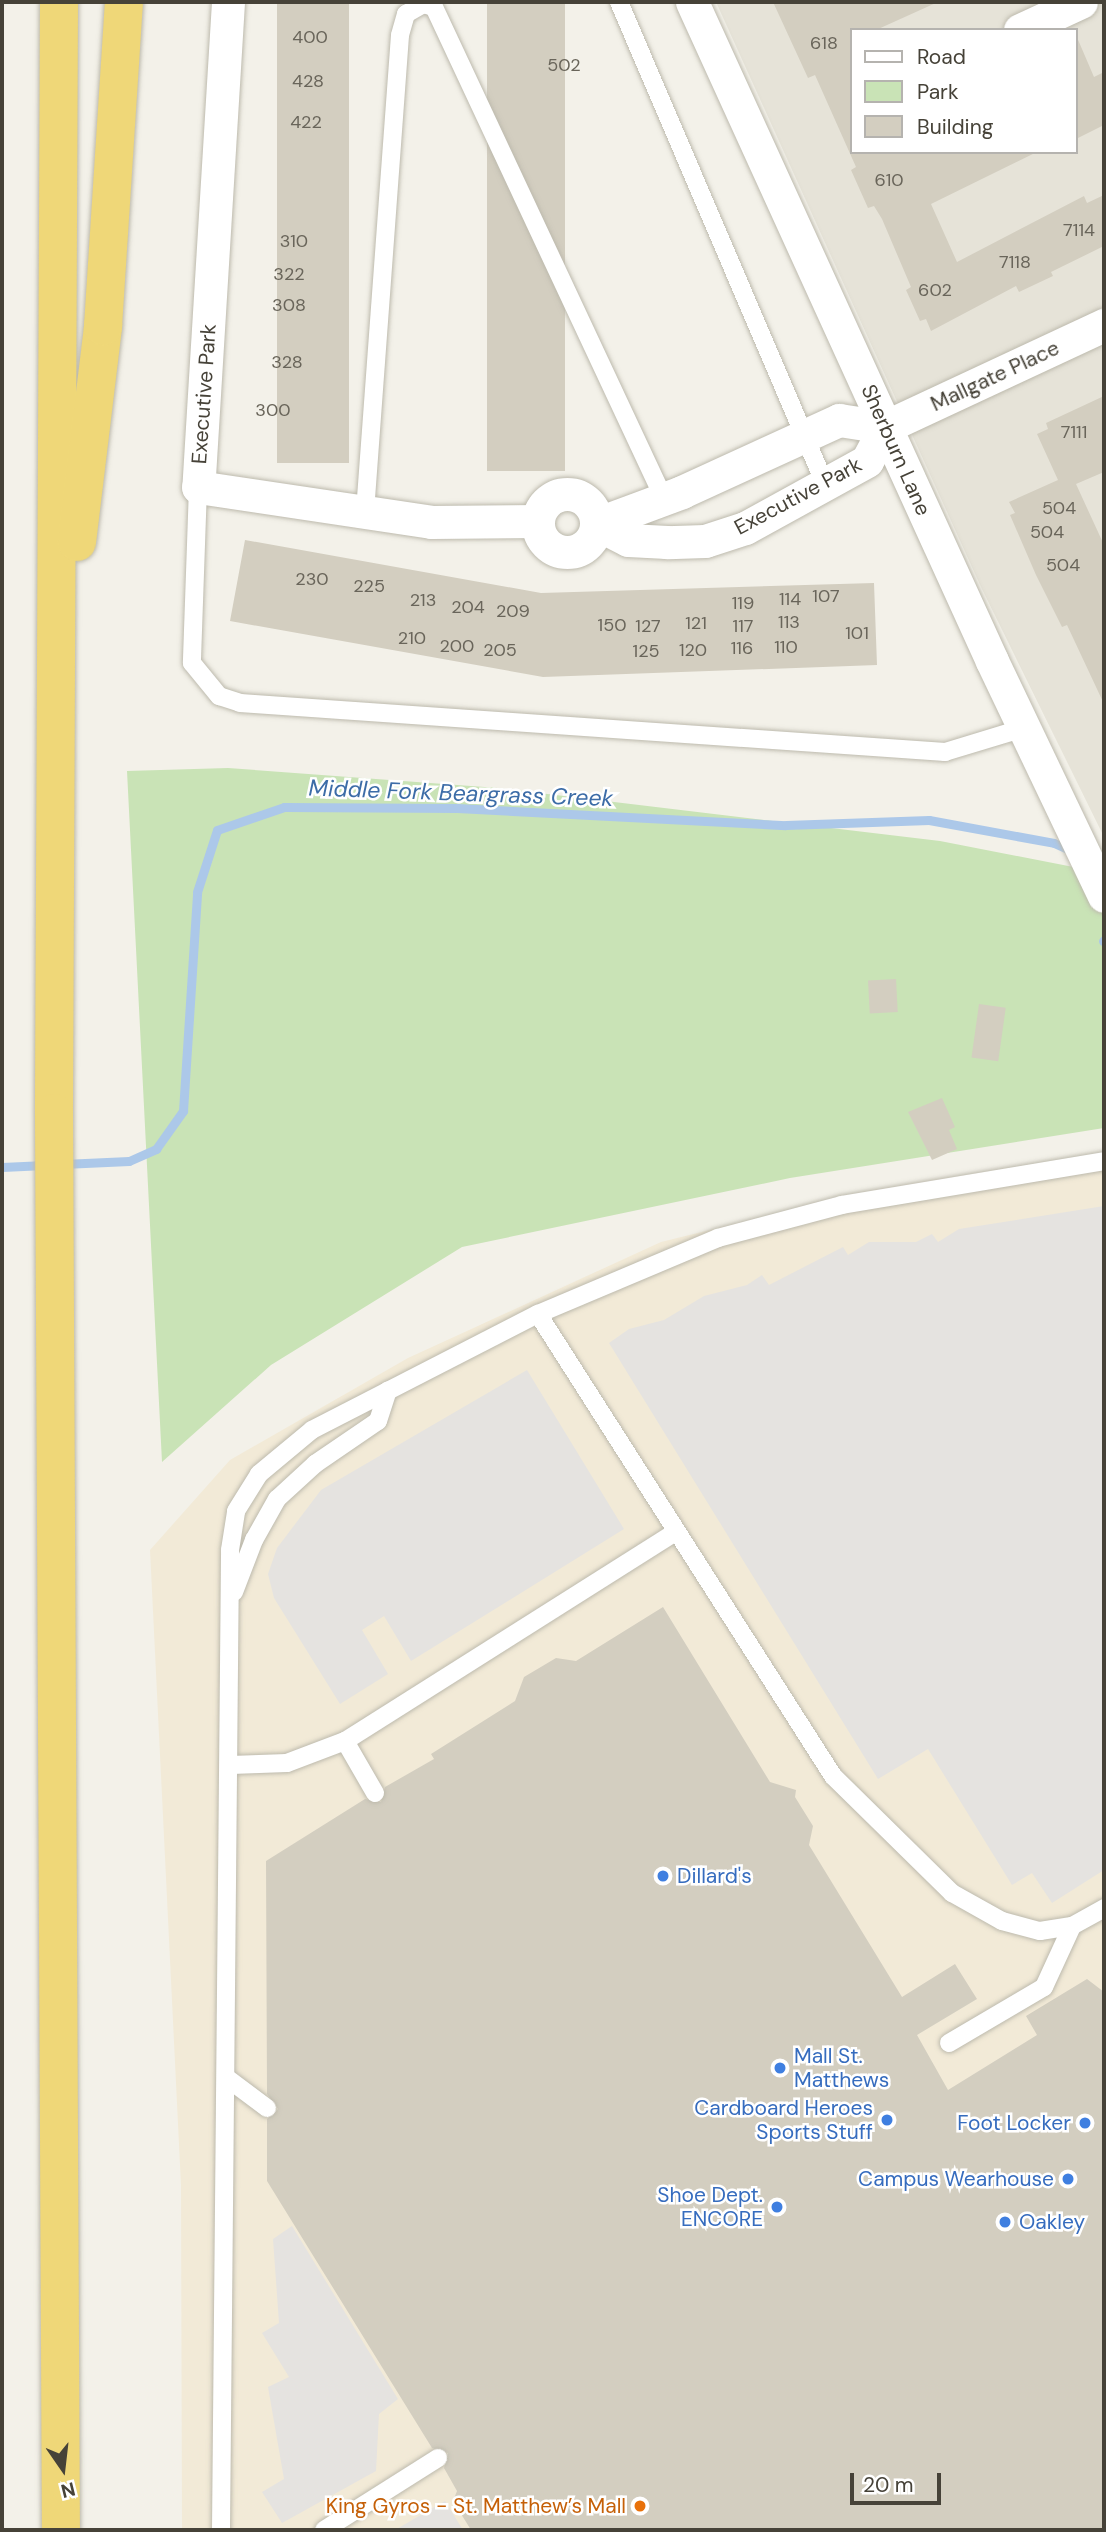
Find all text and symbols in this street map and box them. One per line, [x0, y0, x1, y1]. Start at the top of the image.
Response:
house number: 400 [292, 26, 328, 48]
legend [850, 28, 1078, 154]
house number: 618 [810, 32, 838, 54]
text: Road [917, 43, 966, 71]
house number: 502 [547, 54, 581, 76]
house number: 428 [292, 70, 324, 92]
text: Park [917, 78, 958, 106]
house number: 422 [290, 111, 322, 133]
text: Building [917, 113, 993, 141]
house number: 610 [874, 169, 904, 191]
house number: 7114 [1063, 219, 1095, 241]
house number: 310 [280, 230, 308, 252]
house number: 7118 [999, 251, 1031, 273]
house number: 322 [273, 263, 305, 285]
house number: 602 [918, 279, 952, 301]
house number: 308 [272, 294, 306, 316]
street label: Executive Park [187, 323, 221, 465]
street label: Mallgate Place [927, 335, 1063, 417]
house number: 328 [271, 351, 303, 373]
street label: Sherburn Lane [856, 380, 936, 520]
house number: 300 [255, 399, 291, 421]
house number: 7111 [1061, 421, 1087, 443]
street label: Executive Park [730, 452, 866, 540]
house number: 504 [1042, 497, 1076, 519]
house number: 504 [1030, 521, 1064, 543]
house number: 504 [1046, 554, 1080, 576]
house number: 230 [295, 568, 329, 590]
house number: 225 [353, 575, 385, 597]
house number: 107 [812, 585, 840, 607]
house number: 114 [779, 588, 801, 610]
house number: 213 [410, 589, 436, 611]
house number: 119 [732, 592, 754, 614]
house number: 204 [451, 596, 485, 618]
house number: 209 [496, 600, 530, 622]
house number: 113 [778, 611, 800, 633]
house number: 121 [685, 612, 707, 634]
house number: 150 [598, 614, 626, 636]
house number: 127 [635, 615, 661, 637]
house number: 117 [733, 615, 753, 637]
house number: 101 [845, 622, 869, 644]
house number: 210 [398, 627, 426, 649]
house number: 200 [440, 635, 474, 657]
house number: 110 [774, 636, 798, 658]
house number: 116 [731, 637, 753, 659]
house number: 205 [483, 639, 517, 661]
house number: 120 [679, 639, 707, 661]
house number: 125 [633, 640, 659, 662]
water label: Middle Fork Beargrass Creek [308, 774, 614, 812]
place label: Dillard's [677, 1863, 752, 1889]
marker: Dillard's [655, 1868, 671, 1884]
place label: Mall St. Matthews [794, 2043, 889, 2093]
marker: Mall St. Matthews [772, 2060, 788, 2076]
place label: Cardboard Heroes Sports Stuff [694, 2095, 873, 2145]
place label: Foot Locker [957, 2110, 1071, 2136]
marker: Cardboard Heroes Sports Stuff [879, 2112, 895, 2128]
marker: Foot Locker [1077, 2115, 1093, 2131]
place label: Campus Wearhouse [858, 2166, 1054, 2192]
marker: Campus Wearhouse [1060, 2171, 1076, 2187]
place label: Shoe Dept. ENCORE [657, 2182, 763, 2232]
marker: Shoe Dept. ENCORE [769, 2199, 785, 2215]
place label: Oakley [1019, 2209, 1085, 2235]
marker: Oakley [997, 2214, 1013, 2230]
north arrow [28, 2434, 98, 2504]
scale bar [854, 2458, 945, 2502]
text: 20 m [863, 2471, 914, 2499]
text: N [58, 2476, 78, 2504]
place label: King Gyros - St. Matthew’s Mall [326, 2493, 626, 2519]
marker: King Gyros - St. Matthew’s Mall [632, 2498, 648, 2514]

